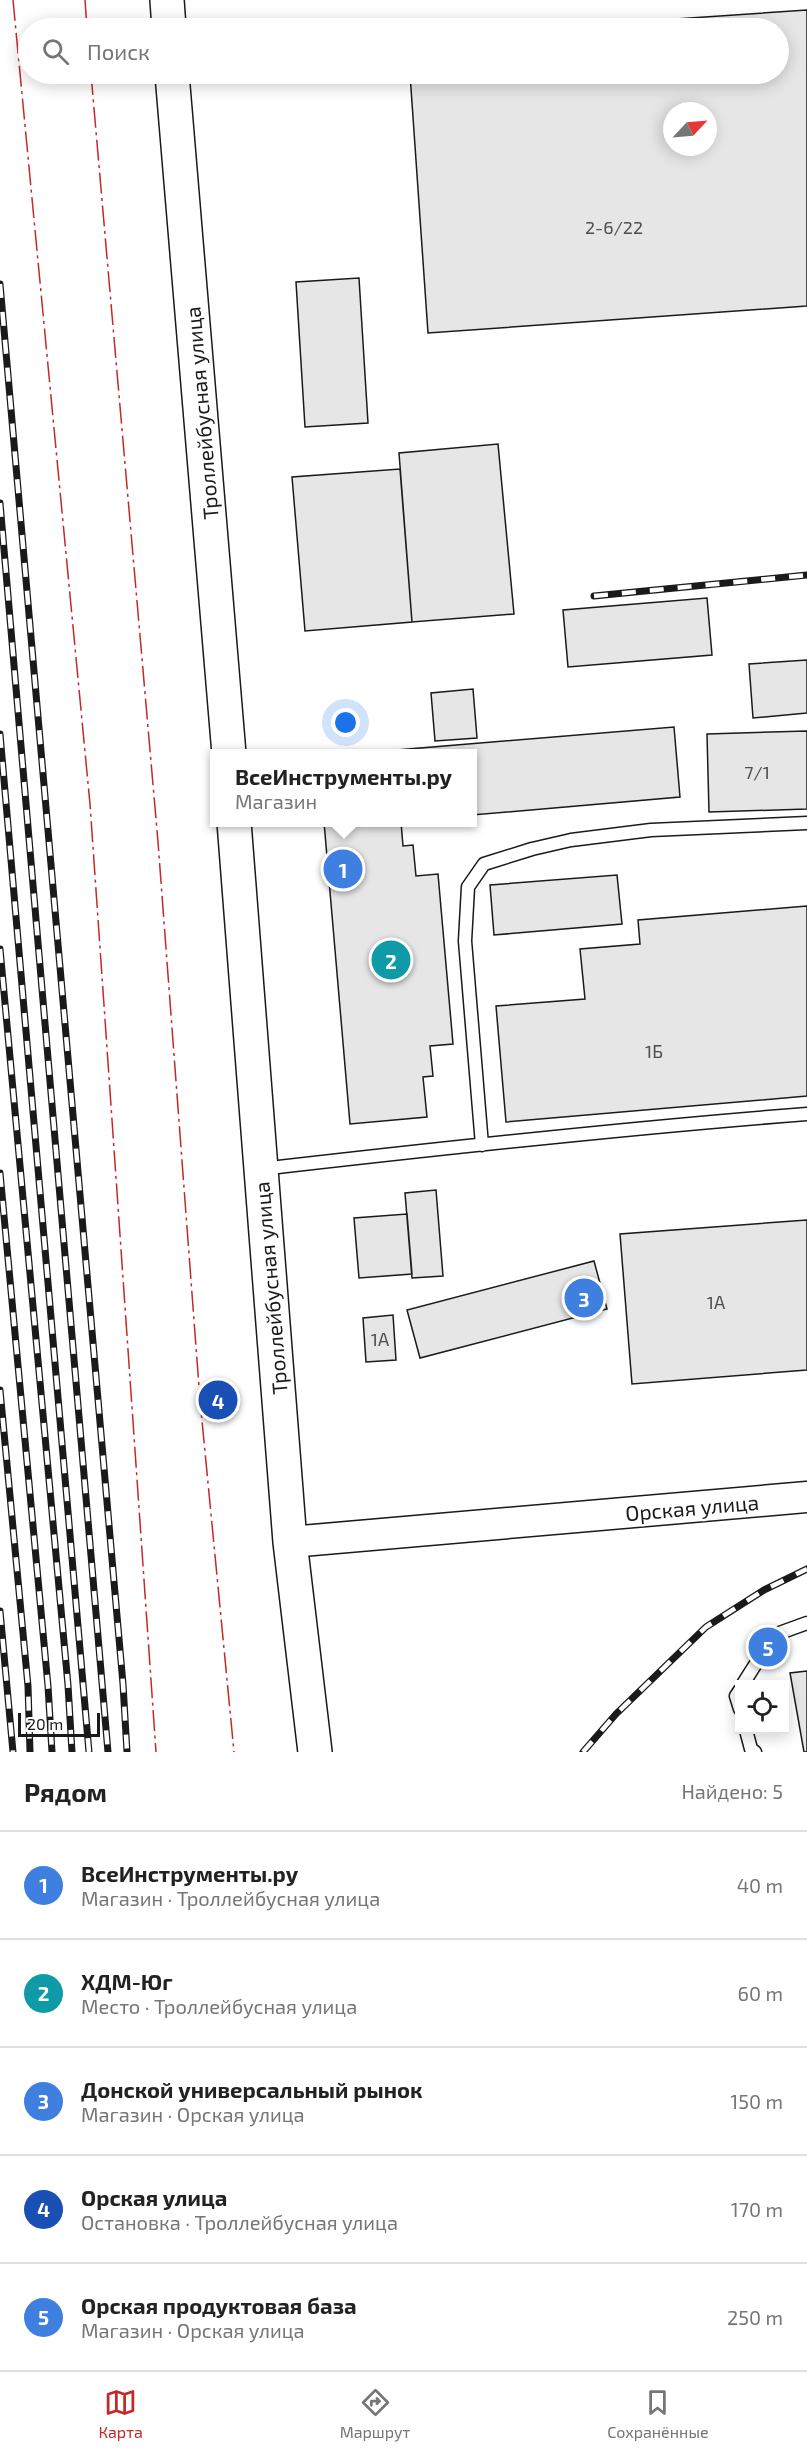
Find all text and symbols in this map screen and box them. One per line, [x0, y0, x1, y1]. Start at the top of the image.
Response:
search box [18, 18, 789, 84]
icon: search [39, 35, 72, 68]
text: Поиск [87, 38, 150, 64]
north arrow [663, 102, 717, 156]
house number: 2-6/22 [585, 216, 643, 238]
street label: Троллейбусная улица [179, 305, 224, 520]
your location [331, 708, 360, 737]
popup [210, 749, 477, 827]
house number: 7/1 [744, 761, 770, 783]
text: ВсеИнструменты.ру [235, 763, 452, 789]
text: Магазин [235, 789, 317, 813]
pin: 1 [324, 846, 362, 892]
pin: 2 [372, 938, 410, 982]
house number: 1Б [645, 1040, 663, 1062]
street label: Троллейбусная улица [248, 1180, 293, 1395]
pin: 3 [564, 1276, 604, 1320]
house number: 1А [707, 1291, 726, 1313]
house number: 1А [371, 1328, 390, 1350]
pin: 4 [198, 1378, 238, 1422]
street label: Орская улица [624, 1489, 760, 1526]
pin: 5 [748, 1624, 788, 1670]
map controls [735, 1680, 789, 1734]
button: locate [735, 1680, 789, 1734]
scale bar [18, 1710, 100, 1738]
text: 20 m [27, 1714, 63, 1733]
text: Рядом [24, 1776, 107, 1807]
text: Найдено: 5 [681, 1779, 783, 1803]
text: ВсеИнструменты.ру [81, 1860, 298, 1886]
text: 1 [39, 1873, 48, 1897]
text: 40 m [737, 1873, 783, 1897]
text: Магазин · Троллейбусная улица [81, 1886, 380, 1910]
text: ХДМ-Юг [81, 1968, 172, 1994]
text: 2 [38, 1981, 49, 2005]
text: 60 m [738, 1981, 783, 2005]
text: Место · Троллейбусная улица [81, 1994, 357, 2018]
text: Донской универсальный рынок [81, 2076, 422, 2102]
text: 3 [38, 2089, 49, 2113]
text: 150 m [730, 2089, 783, 2113]
text: Магазин · Орская улица [81, 2102, 305, 2126]
text: Орская улица [81, 2184, 227, 2210]
text: 4 [37, 2197, 50, 2221]
text: 170 m [731, 2197, 783, 2221]
text: Остановка · Троллейбусная улица [81, 2210, 398, 2234]
text: Орская продуктовая база [81, 2292, 357, 2318]
text: 5 [38, 2305, 49, 2329]
text: 250 m [727, 2305, 783, 2329]
text: Магазин · Орская улица [81, 2318, 305, 2342]
tab: Карта [98, 2386, 143, 2441]
tab: Маршрут [340, 2386, 410, 2441]
tab: Сохранённые [607, 2386, 709, 2441]

